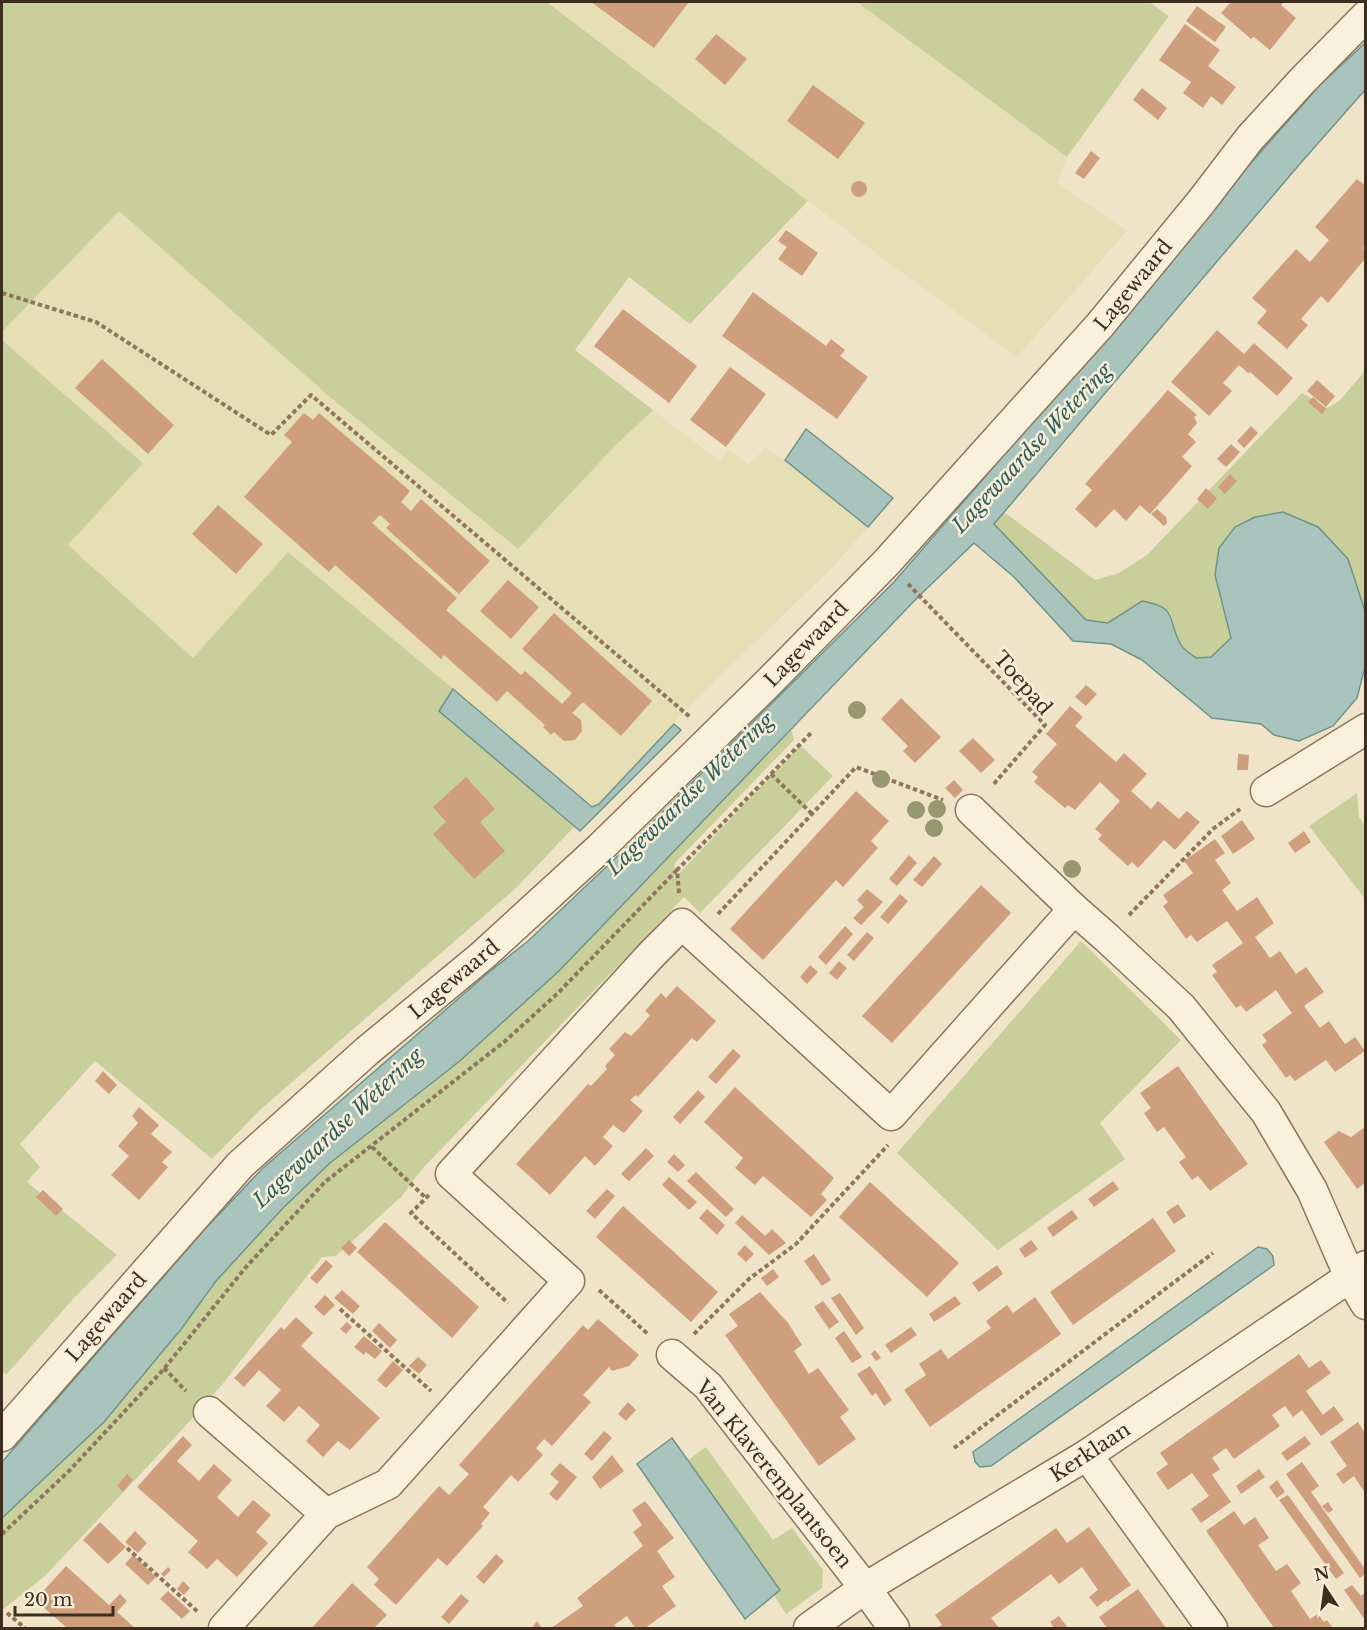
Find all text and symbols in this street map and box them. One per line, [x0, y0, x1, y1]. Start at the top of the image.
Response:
street label: Lagewaard [1089, 234, 1177, 336]
water label: Lagewaardse Wetering [946, 357, 1118, 539]
street label: Lagewaard [759, 596, 853, 692]
street label: Toepad [989, 646, 1057, 720]
water label: Lagewaardse Wetering [600, 706, 780, 881]
street label: Lagewaard [404, 934, 504, 1024]
water label: Lagewaardse Wetering [247, 1042, 429, 1214]
street label: Lagewaard [61, 1267, 151, 1367]
street label: Van Klaverenplantsoen [690, 1374, 857, 1573]
street label: Kerklaan [1045, 1417, 1135, 1487]
north arrow [1295, 1558, 1355, 1618]
text: N [1312, 1562, 1331, 1585]
scale bar [15, 1579, 112, 1617]
text: 20 m [24, 1589, 72, 1611]

